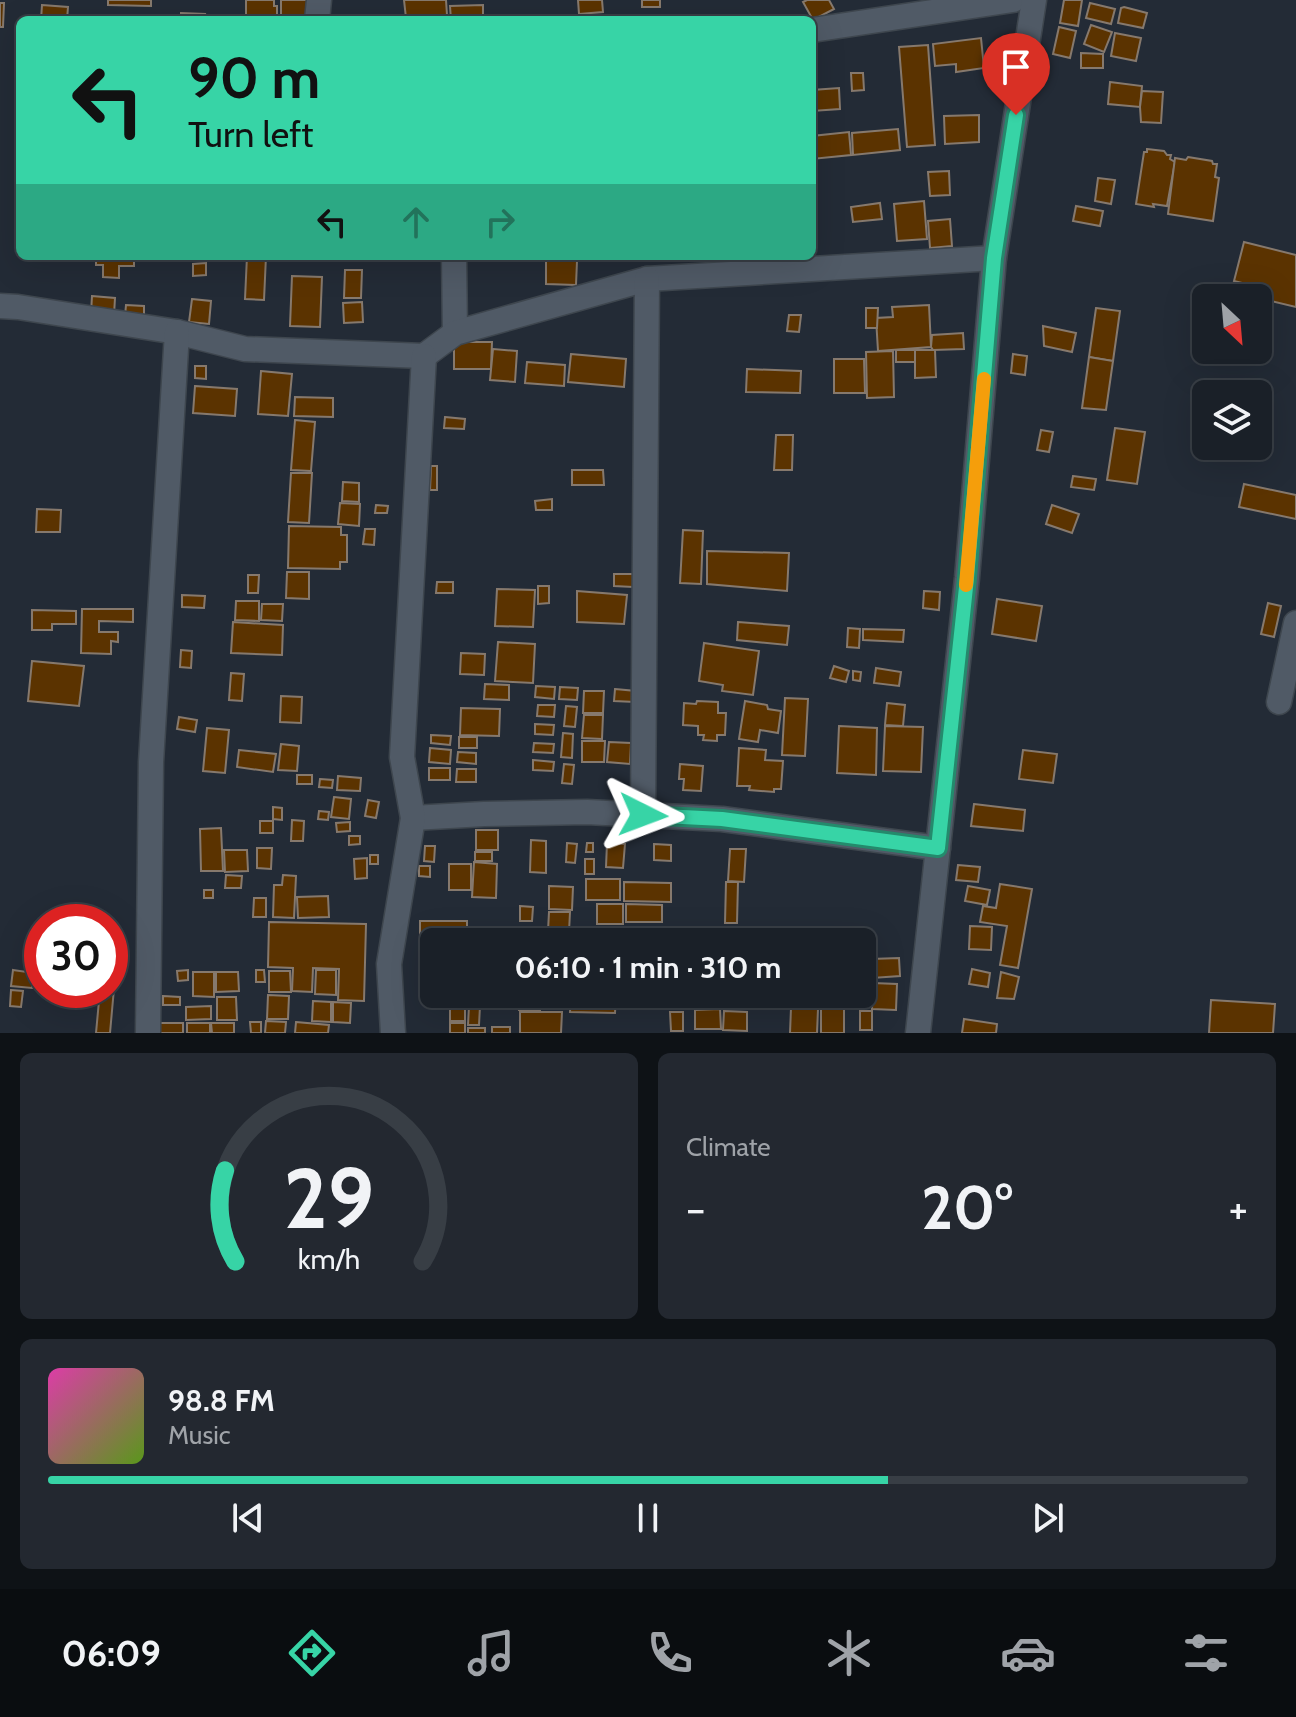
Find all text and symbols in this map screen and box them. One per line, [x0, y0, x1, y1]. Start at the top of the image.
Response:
pin [982, 33, 1050, 115]
text: 90 m [188, 44, 320, 112]
icon: arrive [994, 45, 1038, 89]
icon: left [56, 48, 160, 152]
text: Turn left [188, 112, 313, 156]
icon: left [310, 200, 354, 244]
icon: ahead [394, 200, 438, 244]
icon: right [478, 200, 522, 244]
north arrow [1192, 284, 1272, 364]
map controls [1192, 284, 1272, 460]
button: layers [1192, 380, 1272, 460]
position arrow [601, 773, 685, 857]
speed limit sign: 30 [24, 904, 128, 1008]
text: 06:10 · 1 min · 310 m [515, 949, 781, 986]
text: Climate [686, 1131, 771, 1163]
text: 29 [284, 1148, 374, 1249]
text: 20° [921, 1171, 1013, 1244]
text: − [686, 1182, 705, 1235]
text: + [1229, 1182, 1248, 1235]
text: km/h [298, 1241, 360, 1276]
text: 98.8 FM [168, 1382, 275, 1419]
text: Music [168, 1419, 231, 1451]
icon: previous [226, 1496, 270, 1540]
icon: pause [626, 1496, 670, 1540]
icon: next [1026, 1496, 1070, 1540]
icon: directions [284, 1625, 340, 1681]
icon: music [463, 1625, 519, 1681]
icon: phone [642, 1625, 698, 1681]
icon: climate [821, 1625, 877, 1681]
icon: car [1000, 1625, 1056, 1681]
icon: filters [1178, 1625, 1234, 1681]
text: 06:09 [61, 1631, 161, 1675]

